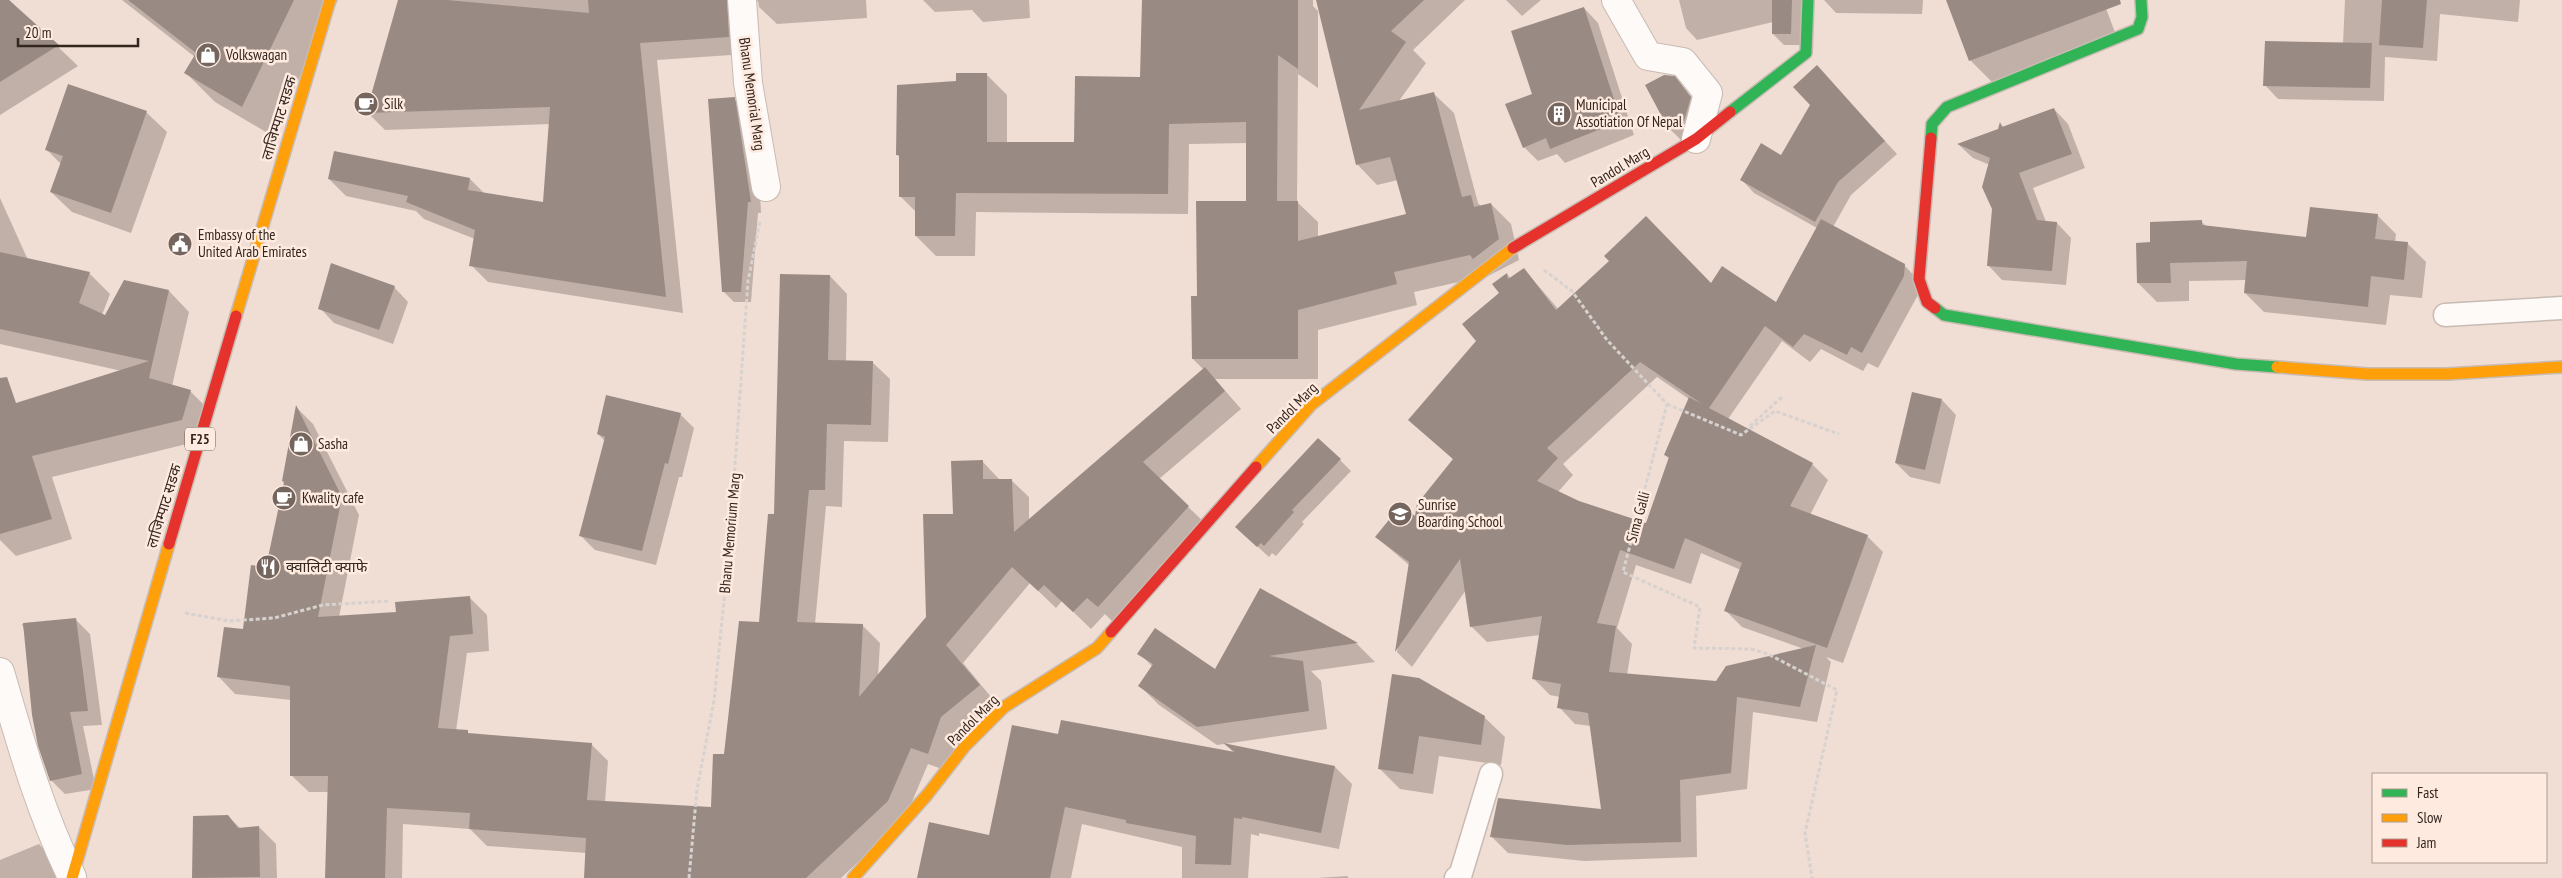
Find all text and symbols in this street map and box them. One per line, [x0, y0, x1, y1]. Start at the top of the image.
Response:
scale bar [18, 15, 138, 47]
text: 20 m [25, 23, 51, 42]
street label: Bhanu Memorial Marg [735, 36, 770, 152]
shop icon: Volkswagan [195, 42, 221, 68]
place label: Volkswagan [225, 45, 287, 64]
street label: लाजिम्पाट सडक [257, 73, 300, 162]
cafe icon: Silk [353, 91, 379, 117]
place label: Silk [384, 94, 403, 113]
place label: Municipal Assotiation Of Nepal [1576, 95, 1683, 131]
building icon: Municipal Assotiation Of Nepal [1546, 101, 1572, 127]
street label: Pandol Marg [1587, 142, 1652, 191]
place label: Embassy of the United Arab Emirates [198, 225, 307, 261]
public building icon: Embassy of the United Arab Emirates [167, 231, 193, 257]
street label: Pandol Marg [1262, 378, 1321, 437]
road number: F25 [185, 428, 215, 450]
shop icon: Sasha [288, 431, 314, 457]
place label: Sasha [318, 434, 348, 453]
street label: लाजिम्पाट सडक [142, 461, 185, 550]
street label: Bhanu Memorium Marg [715, 472, 744, 594]
cafe icon: Kwality cafe [271, 485, 297, 511]
place label: Kwality cafe [302, 488, 364, 507]
street label: Sima Galli [1622, 489, 1653, 545]
place label: Sunrise Boarding School [1418, 495, 1503, 531]
school or university icon: Sunrise Boarding School [1387, 501, 1413, 527]
restaurant icon: क्वालिटी क्याफे [255, 554, 281, 580]
place label: क्वालिटी क्याफे [286, 557, 368, 576]
street label: Pandol Marg [943, 690, 1002, 749]
legend [2372, 773, 2547, 863]
text: Fast [2417, 783, 2438, 802]
text: Slow [2417, 808, 2442, 827]
text: Jam [2416, 833, 2436, 852]

